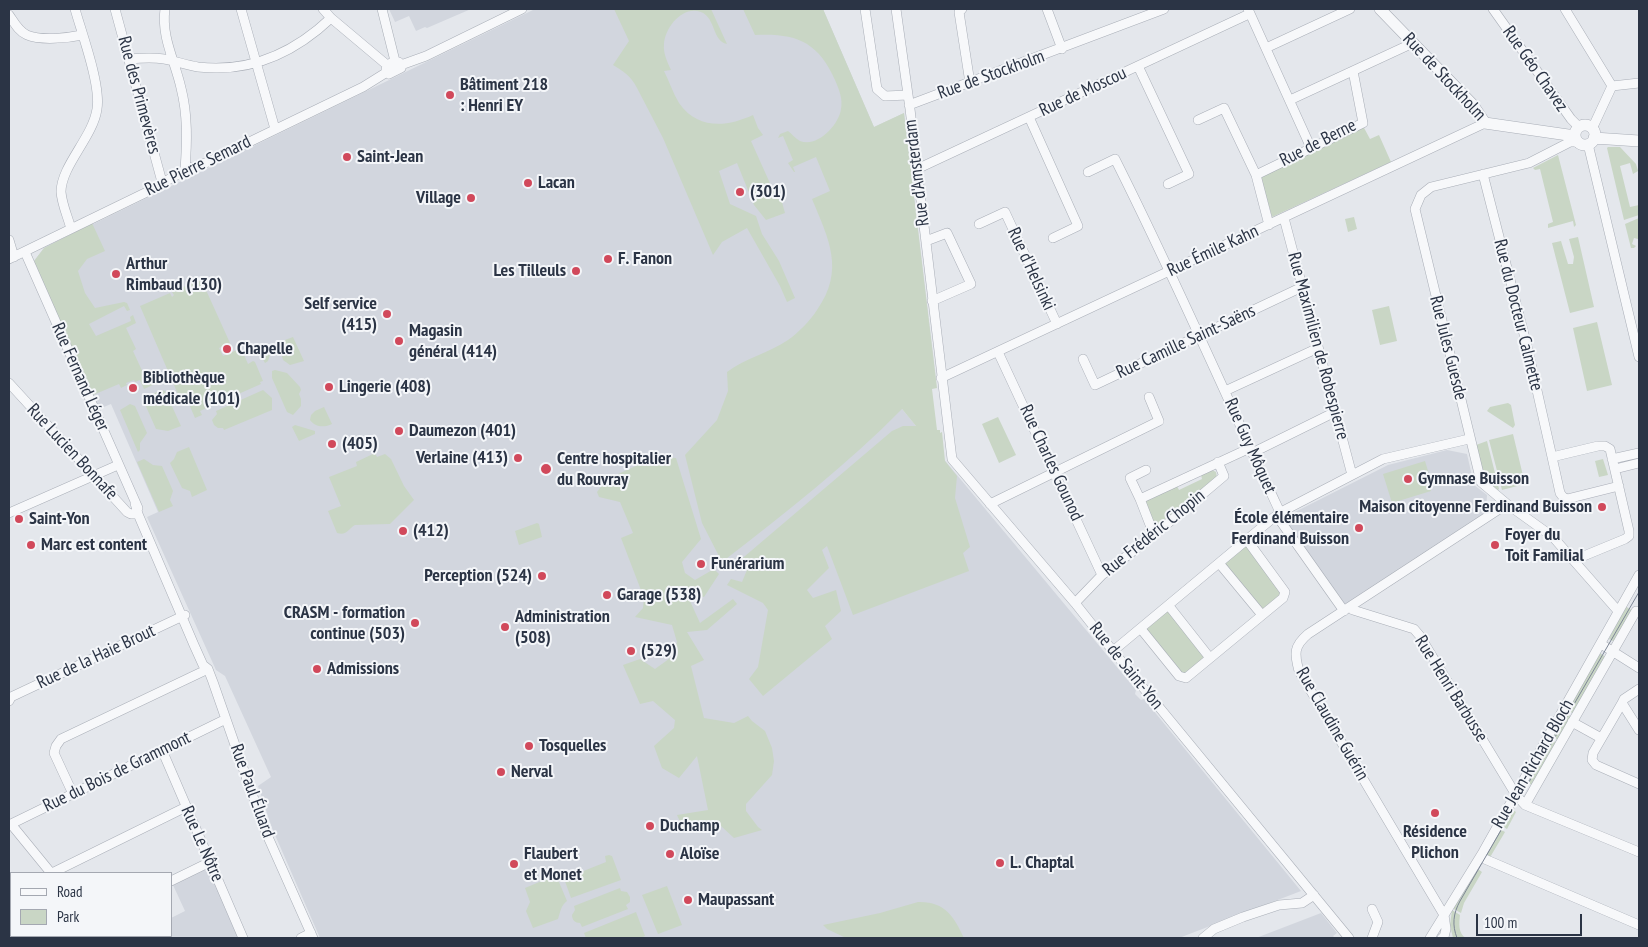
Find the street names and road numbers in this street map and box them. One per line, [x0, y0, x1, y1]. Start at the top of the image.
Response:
street label: Rue Géo Chavez [1498, 22, 1572, 116]
street label: Rue de Stockholm [1398, 29, 1490, 125]
street label: Rue des Primevères [113, 34, 165, 156]
street label: Rue de Stockholm [935, 46, 1047, 104]
street label: Rue de Moscou [1036, 62, 1130, 122]
street label: Rue de Berne [1276, 115, 1360, 171]
street label: Rue d'Amsterdam [900, 118, 934, 228]
street label: Rue Pierre Semard [142, 131, 254, 201]
street label: Rue Émile Kahn [1164, 221, 1262, 281]
street label: Rue d'Helsinki [1002, 224, 1060, 314]
street label: Rue du Docteur Calmette [1489, 237, 1547, 393]
street label: Rue Maximilien de Robespierre [1283, 250, 1353, 442]
street label: Rue Jules Guesde [1425, 294, 1471, 402]
street label: Rue Camille Saint-Saëns [1113, 300, 1259, 384]
street label: Rue Fernand Léger [46, 320, 114, 434]
street label: Rue Guy Môquet [1219, 395, 1281, 497]
street label: Rue Lucien Bonnafe [22, 400, 122, 504]
street label: Rue Charles Gounod [1015, 402, 1087, 524]
street label: Rue Frédéric Chopin [1098, 485, 1210, 581]
street label: Rue de Saint-Yon [1084, 618, 1168, 714]
street label: Rue de la Haie Brout [33, 620, 159, 694]
street label: Rue Henri Barbusse [1410, 632, 1492, 746]
street label: Rue Claudine Guérin [1291, 664, 1373, 784]
street label: Rue Jean-Richard Bloch [1487, 696, 1579, 832]
street label: Rue du Bois de Grammont [40, 727, 194, 817]
street label: Rue Paul Éluard [225, 741, 279, 841]
street label: Rue Le Nôtre [176, 803, 228, 885]

